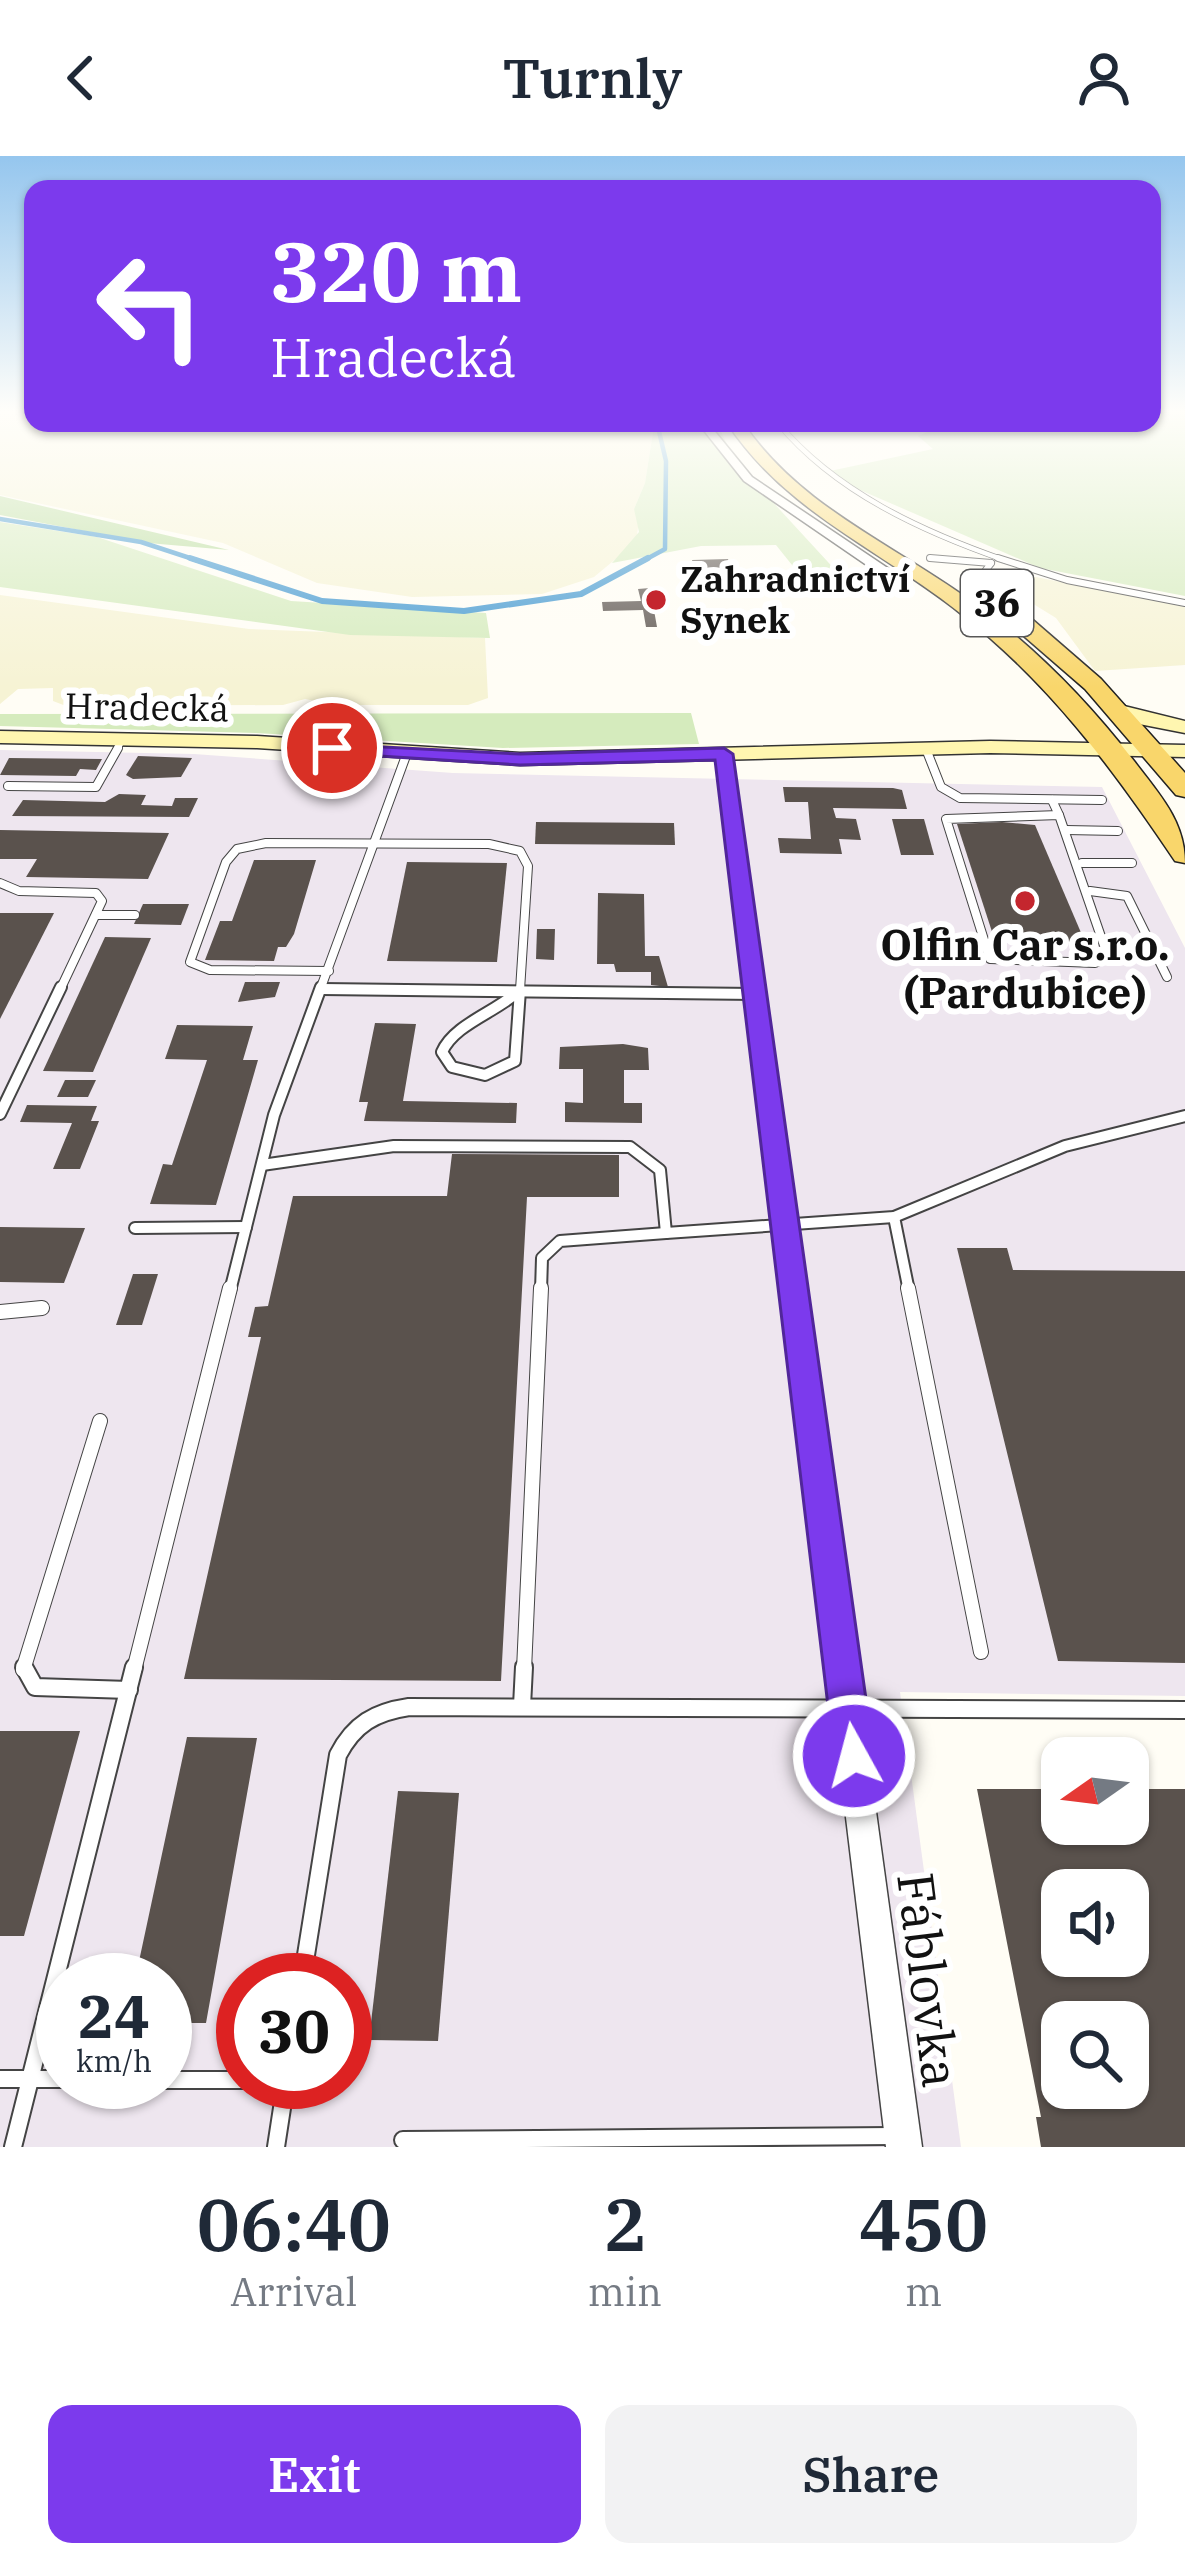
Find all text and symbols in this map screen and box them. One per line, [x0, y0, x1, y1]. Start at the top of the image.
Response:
text: Turnly [503, 43, 682, 113]
icon: back [48, 45, 114, 111]
icon: person [1071, 45, 1137, 111]
text: 320 m [270, 216, 522, 325]
icon: left [72, 228, 228, 384]
text: Hradecká [270, 322, 517, 392]
place label: Zahradnictví Synek [680, 555, 910, 643]
road number: 36 [961, 570, 1033, 636]
marker: Zahradnictví Synek [643, 587, 669, 613]
street label: Hradecká [64, 682, 230, 731]
pin [281, 697, 383, 799]
icon: arrive [299, 715, 365, 781]
marker: Olfin Car s.r.o. (Pardubice) [1012, 888, 1038, 914]
place label: Olfin Car s.r.o. (Pardubice) [880, 917, 1170, 1020]
position arrow [791, 1693, 917, 1819]
north arrow [1041, 1737, 1149, 1845]
map controls [1041, 1737, 1149, 2109]
street label: Fáblovka [883, 1869, 975, 2091]
button: sound [1041, 1869, 1149, 1977]
speed limit sign: 30 [216, 1953, 372, 2109]
text: 24 [78, 1976, 150, 2055]
button: search [1041, 2001, 1149, 2109]
text: km/h [76, 2041, 152, 2080]
text: 06:40 [197, 2177, 391, 2271]
text: 2 [603, 2177, 646, 2271]
text: 450 [859, 2177, 988, 2271]
text: Arrival [230, 2266, 357, 2317]
text: min [588, 2266, 662, 2317]
text: m [905, 2266, 942, 2317]
button: Exit [48, 2405, 581, 2543]
button: Share [605, 2405, 1137, 2543]

